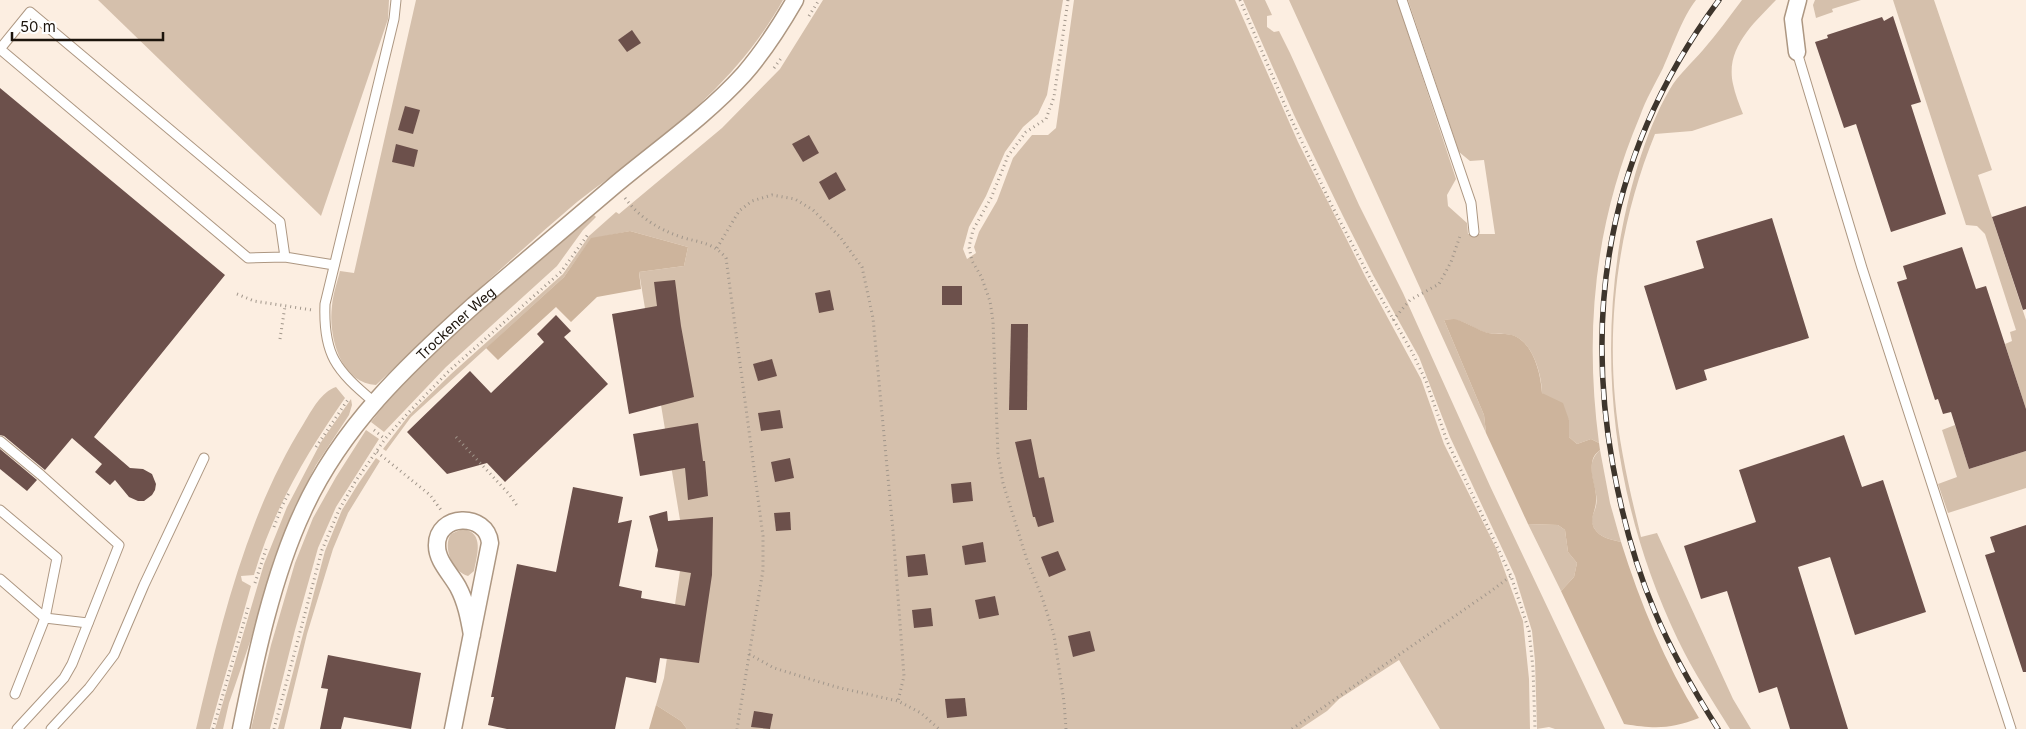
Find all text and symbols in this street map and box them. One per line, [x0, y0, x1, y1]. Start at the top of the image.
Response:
scale bar [12, 10, 164, 42]
text: 50 m [20, 17, 56, 36]
street label: Trockener Weg [412, 283, 498, 363]

